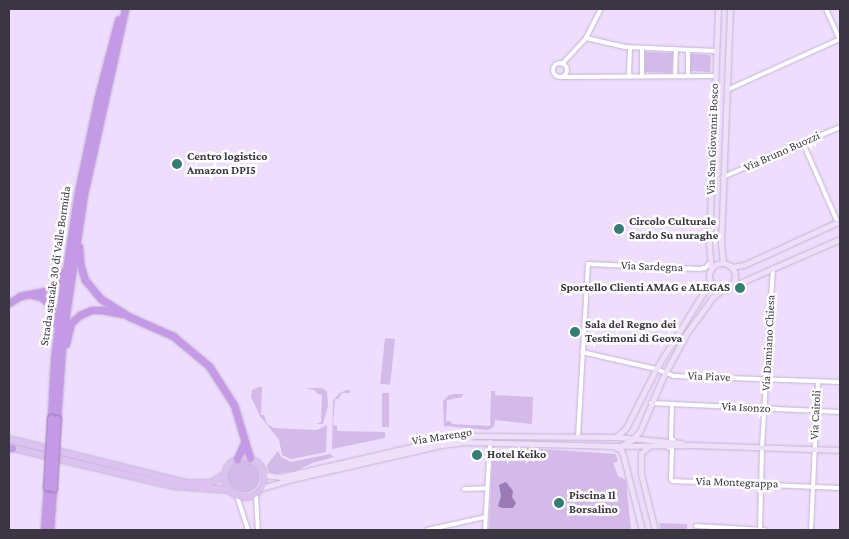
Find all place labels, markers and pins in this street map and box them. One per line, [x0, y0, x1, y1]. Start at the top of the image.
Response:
place label: Centro logistico Amazon DPI5 [187, 150, 268, 178]
marker: Centro logistico Amazon DPI5 [171, 158, 183, 170]
place label: Circolo Culturale Sardo Su nuraghe [629, 215, 718, 243]
marker: Circolo Culturale Sardo Su nuraghe [613, 223, 625, 235]
place label: Sportello Clienti AMAG e ALEGAS [560, 281, 730, 295]
marker: Sportello Clienti AMAG e ALEGAS [734, 282, 746, 294]
place label: Sala del Regno dei Testimoni di Geova [585, 318, 682, 346]
marker: Sala del Regno dei Testimoni di Geova [569, 326, 581, 338]
place label: Hotel Keiko [487, 448, 546, 462]
marker: Hotel Keiko [471, 449, 483, 461]
place label: Piscina Il Borsalino [569, 489, 618, 517]
marker: Piscina Il Borsalino [553, 497, 565, 509]

